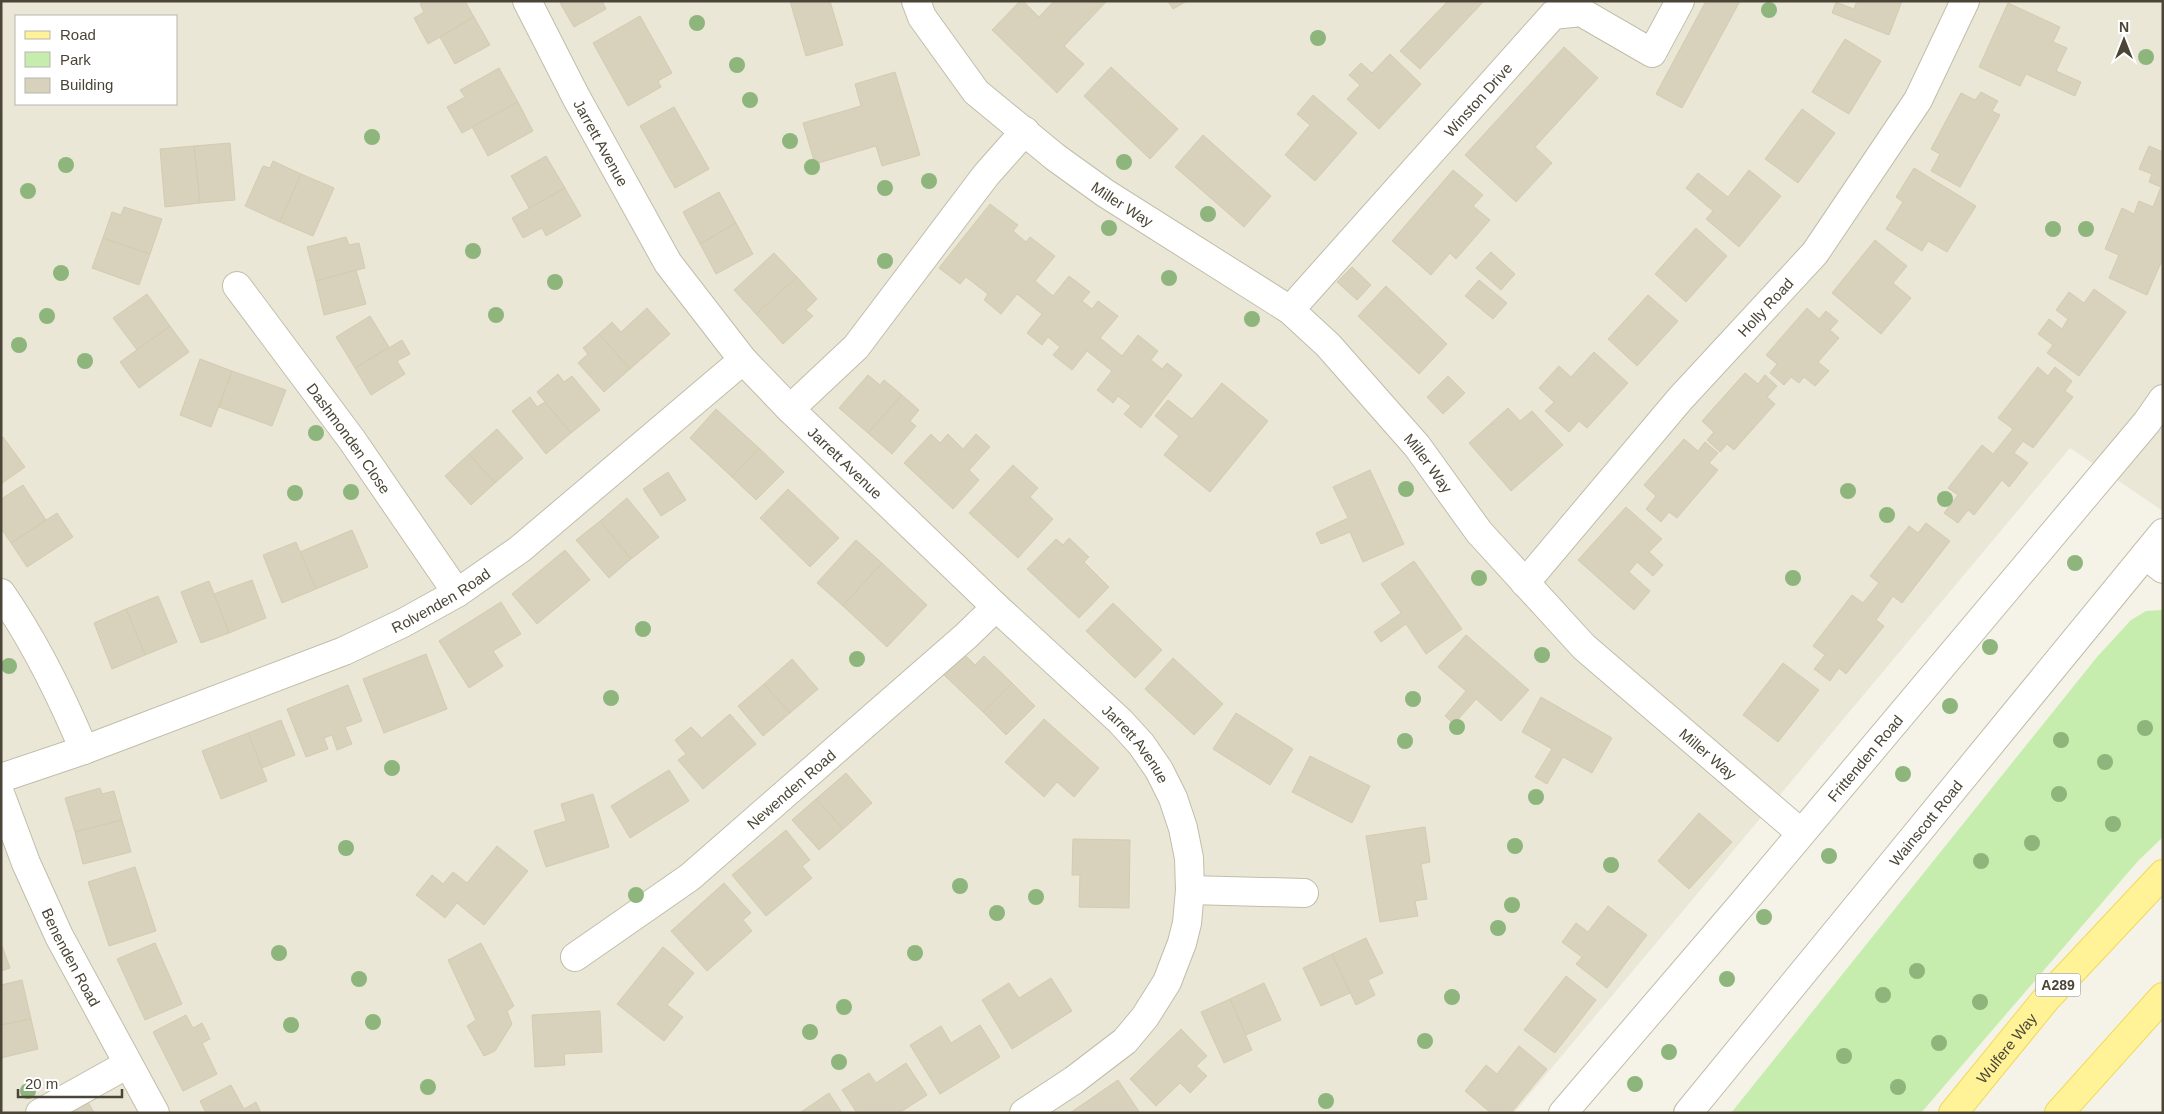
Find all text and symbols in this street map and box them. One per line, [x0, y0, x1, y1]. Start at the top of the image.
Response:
legend [15, 15, 178, 105]
north arrow [2099, 15, 2149, 65]
text: N [2119, 19, 2129, 35]
text: Road [60, 26, 96, 43]
text: Park [60, 51, 91, 68]
street label: Winston Drive [1440, 59, 1515, 140]
text: Building [60, 76, 113, 93]
street label: Jarrett Avenue [570, 96, 632, 189]
street label: Miller Way [1089, 178, 1157, 230]
street label: Holly Road [1734, 274, 1796, 340]
street label: Dashmonden Close [304, 380, 394, 497]
street label: Jarrett Avenue [805, 423, 886, 502]
street label: Miller Way [1401, 430, 1456, 496]
street label: Rolvenden Road [389, 564, 493, 636]
street label: Jarrett Avenue [1099, 701, 1173, 786]
street label: Frittenden Road [1824, 711, 1906, 805]
street label: Miller Way [1676, 724, 1741, 783]
street label: Newenden Road [743, 746, 839, 832]
street label: Wainscott Road [1886, 777, 1966, 869]
street label: Benenden Road [39, 905, 104, 1009]
road number: A289 [2036, 974, 2080, 996]
street label: Wulfere Way [1973, 1009, 2040, 1086]
scale bar [18, 1066, 121, 1098]
text: 20 m [25, 1075, 58, 1092]

